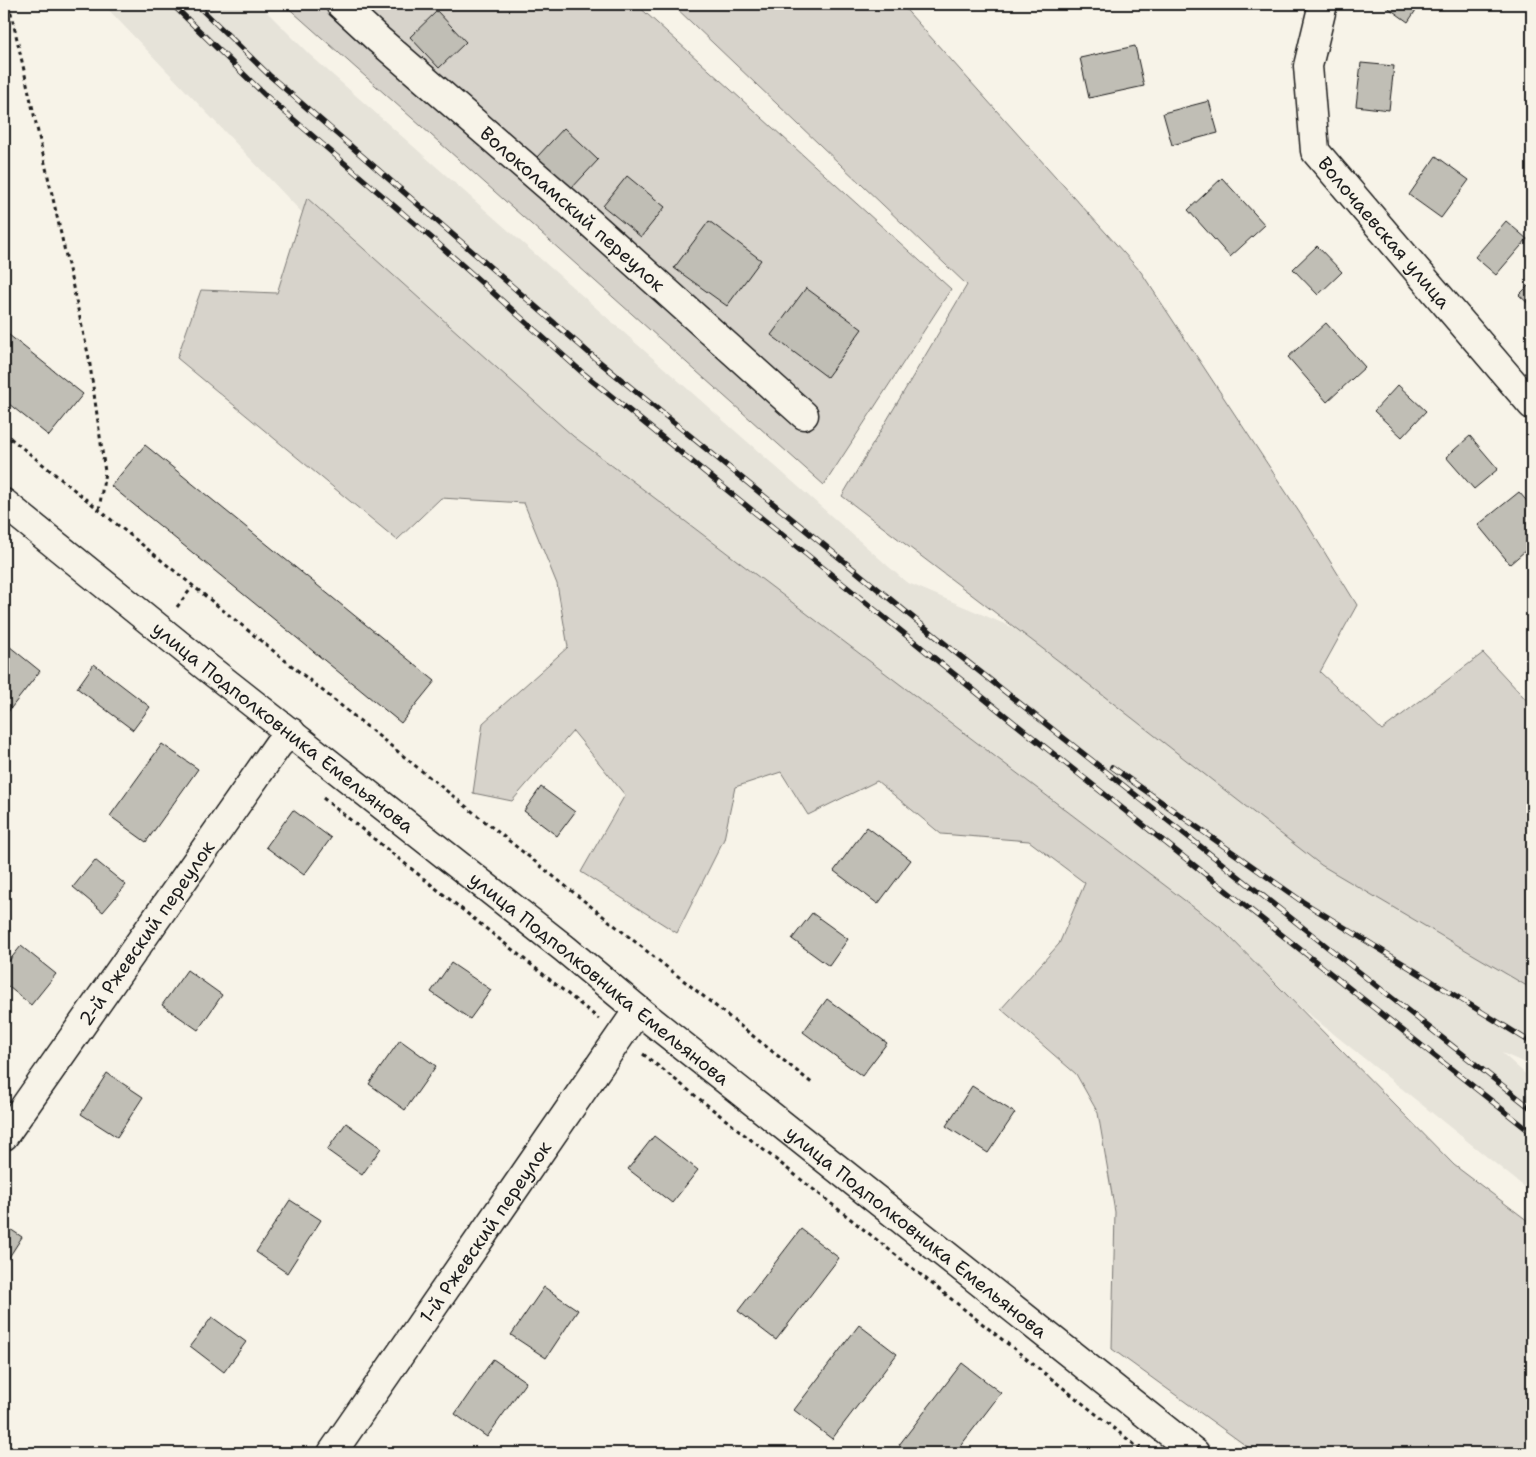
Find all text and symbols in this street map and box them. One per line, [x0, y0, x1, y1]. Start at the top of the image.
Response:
street label: Волоколамский переулок [475, 121, 671, 297]
street label: Волочаевская улица [1313, 151, 1456, 314]
street label: улица Подполковника Емельянова [147, 616, 420, 838]
street label: 2-й Ржевский переулок [73, 835, 220, 1030]
street label: улица Подполковника Емельянова [464, 866, 735, 1091]
street label: улица Подполковника Емельянова [781, 1120, 1053, 1343]
street label: 1-й Ржевский переулок [413, 1136, 557, 1328]

